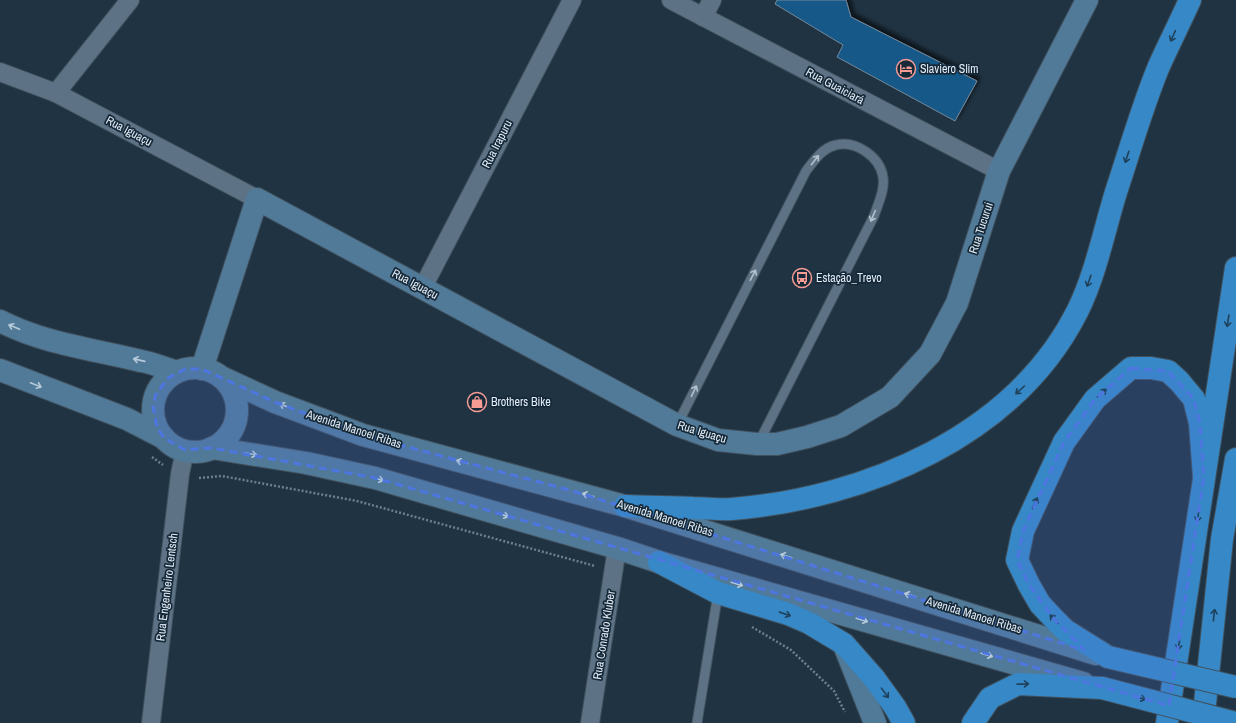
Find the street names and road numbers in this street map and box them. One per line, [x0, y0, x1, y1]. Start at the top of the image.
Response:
street label: Rua Guaiciará [803, 64, 867, 108]
street label: Rua Iguaçu [103, 112, 155, 150]
street label: Rua Irapuru [478, 117, 516, 171]
street label: Rua Tucurui [965, 200, 997, 256]
street label: Rua Iguaçu [389, 265, 441, 303]
street label: Avenida Manoel Ribas [303, 406, 404, 452]
street label: Rua Iguaçu [676, 417, 728, 447]
street label: Avenida Manoel Ribas [614, 496, 715, 540]
street label: Rua Engenheiro Lentsch [152, 532, 182, 642]
street label: Rua Conrado Kluber [589, 589, 619, 681]
street label: Avenida Manoel Ribas [923, 593, 1024, 637]

